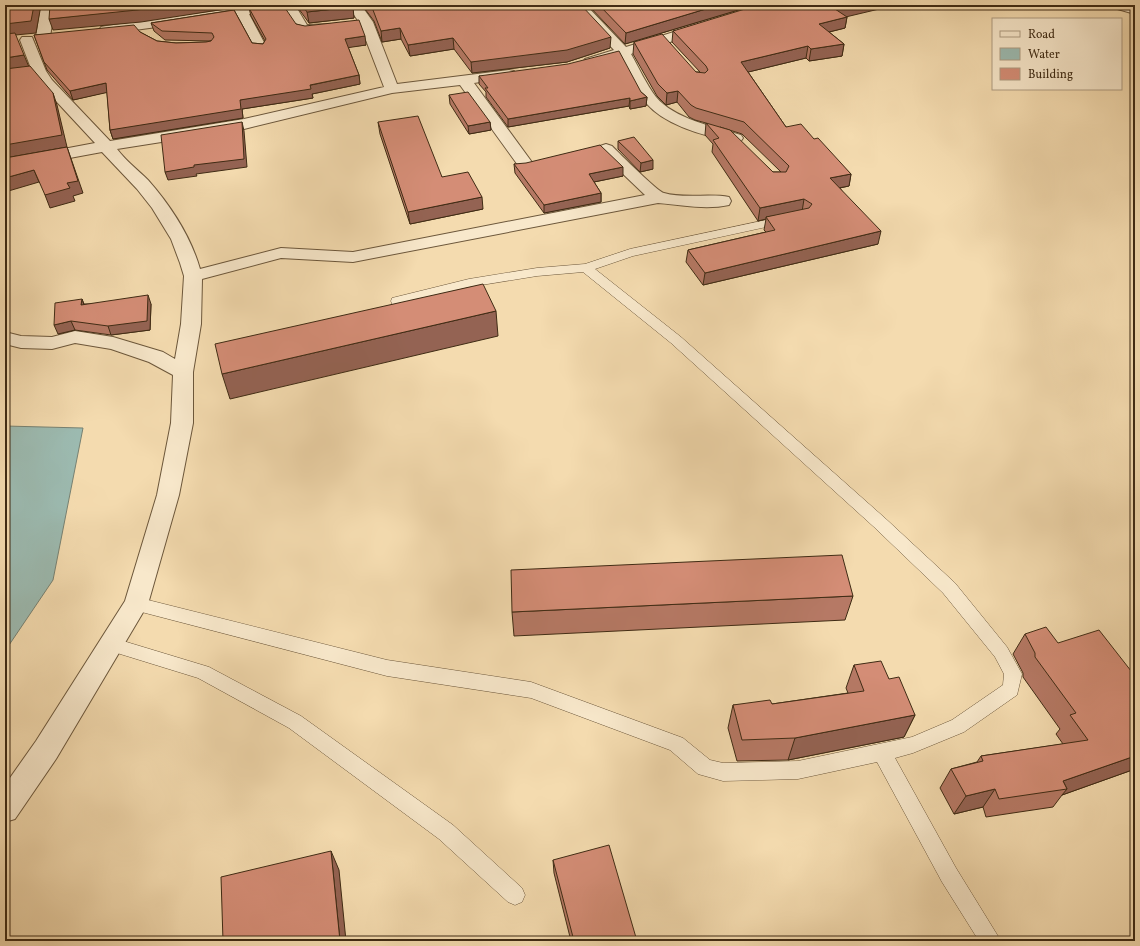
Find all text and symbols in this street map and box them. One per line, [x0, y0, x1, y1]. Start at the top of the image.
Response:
legend [992, 18, 1122, 90]
text: Road [1028, 27, 1055, 43]
text: Water [1028, 47, 1060, 63]
text: Building [1028, 67, 1073, 83]

